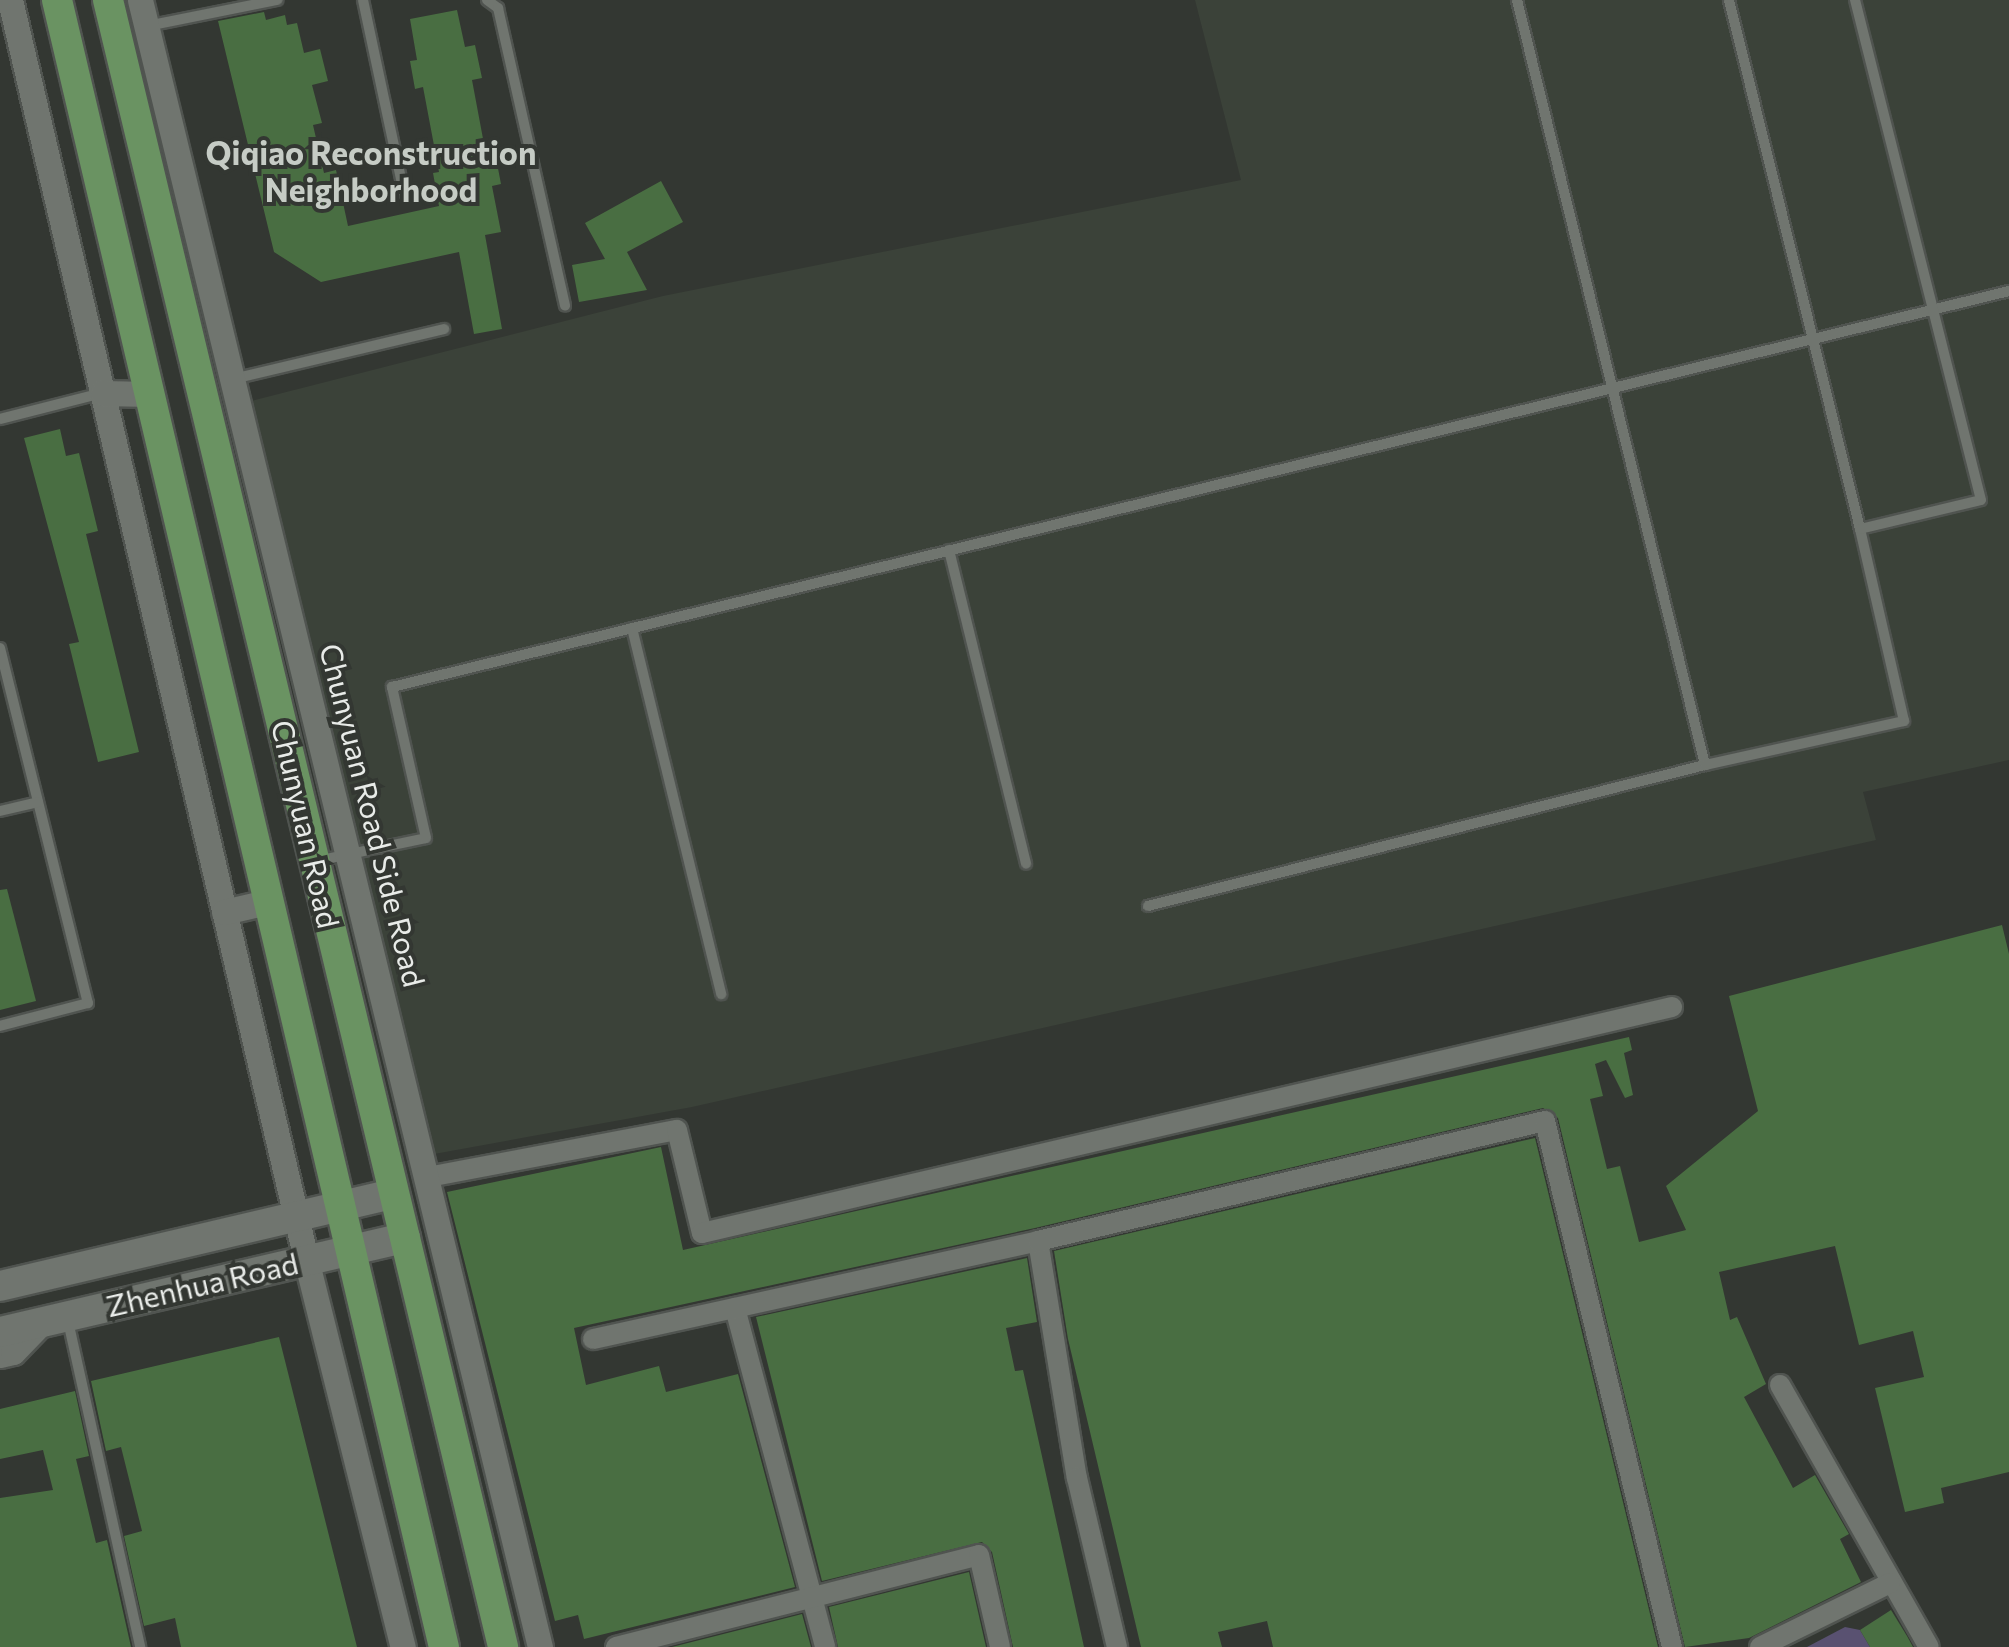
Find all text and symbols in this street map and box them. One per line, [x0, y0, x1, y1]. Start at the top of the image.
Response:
district label: Qiqiao Reconstruction Neighborhood [205, 134, 537, 209]
street label: Chunyuan Road Side Road [313, 640, 433, 990]
street label: Chunyuan Road [265, 717, 347, 931]
street label: Zhenhua Road [103, 1244, 301, 1324]

